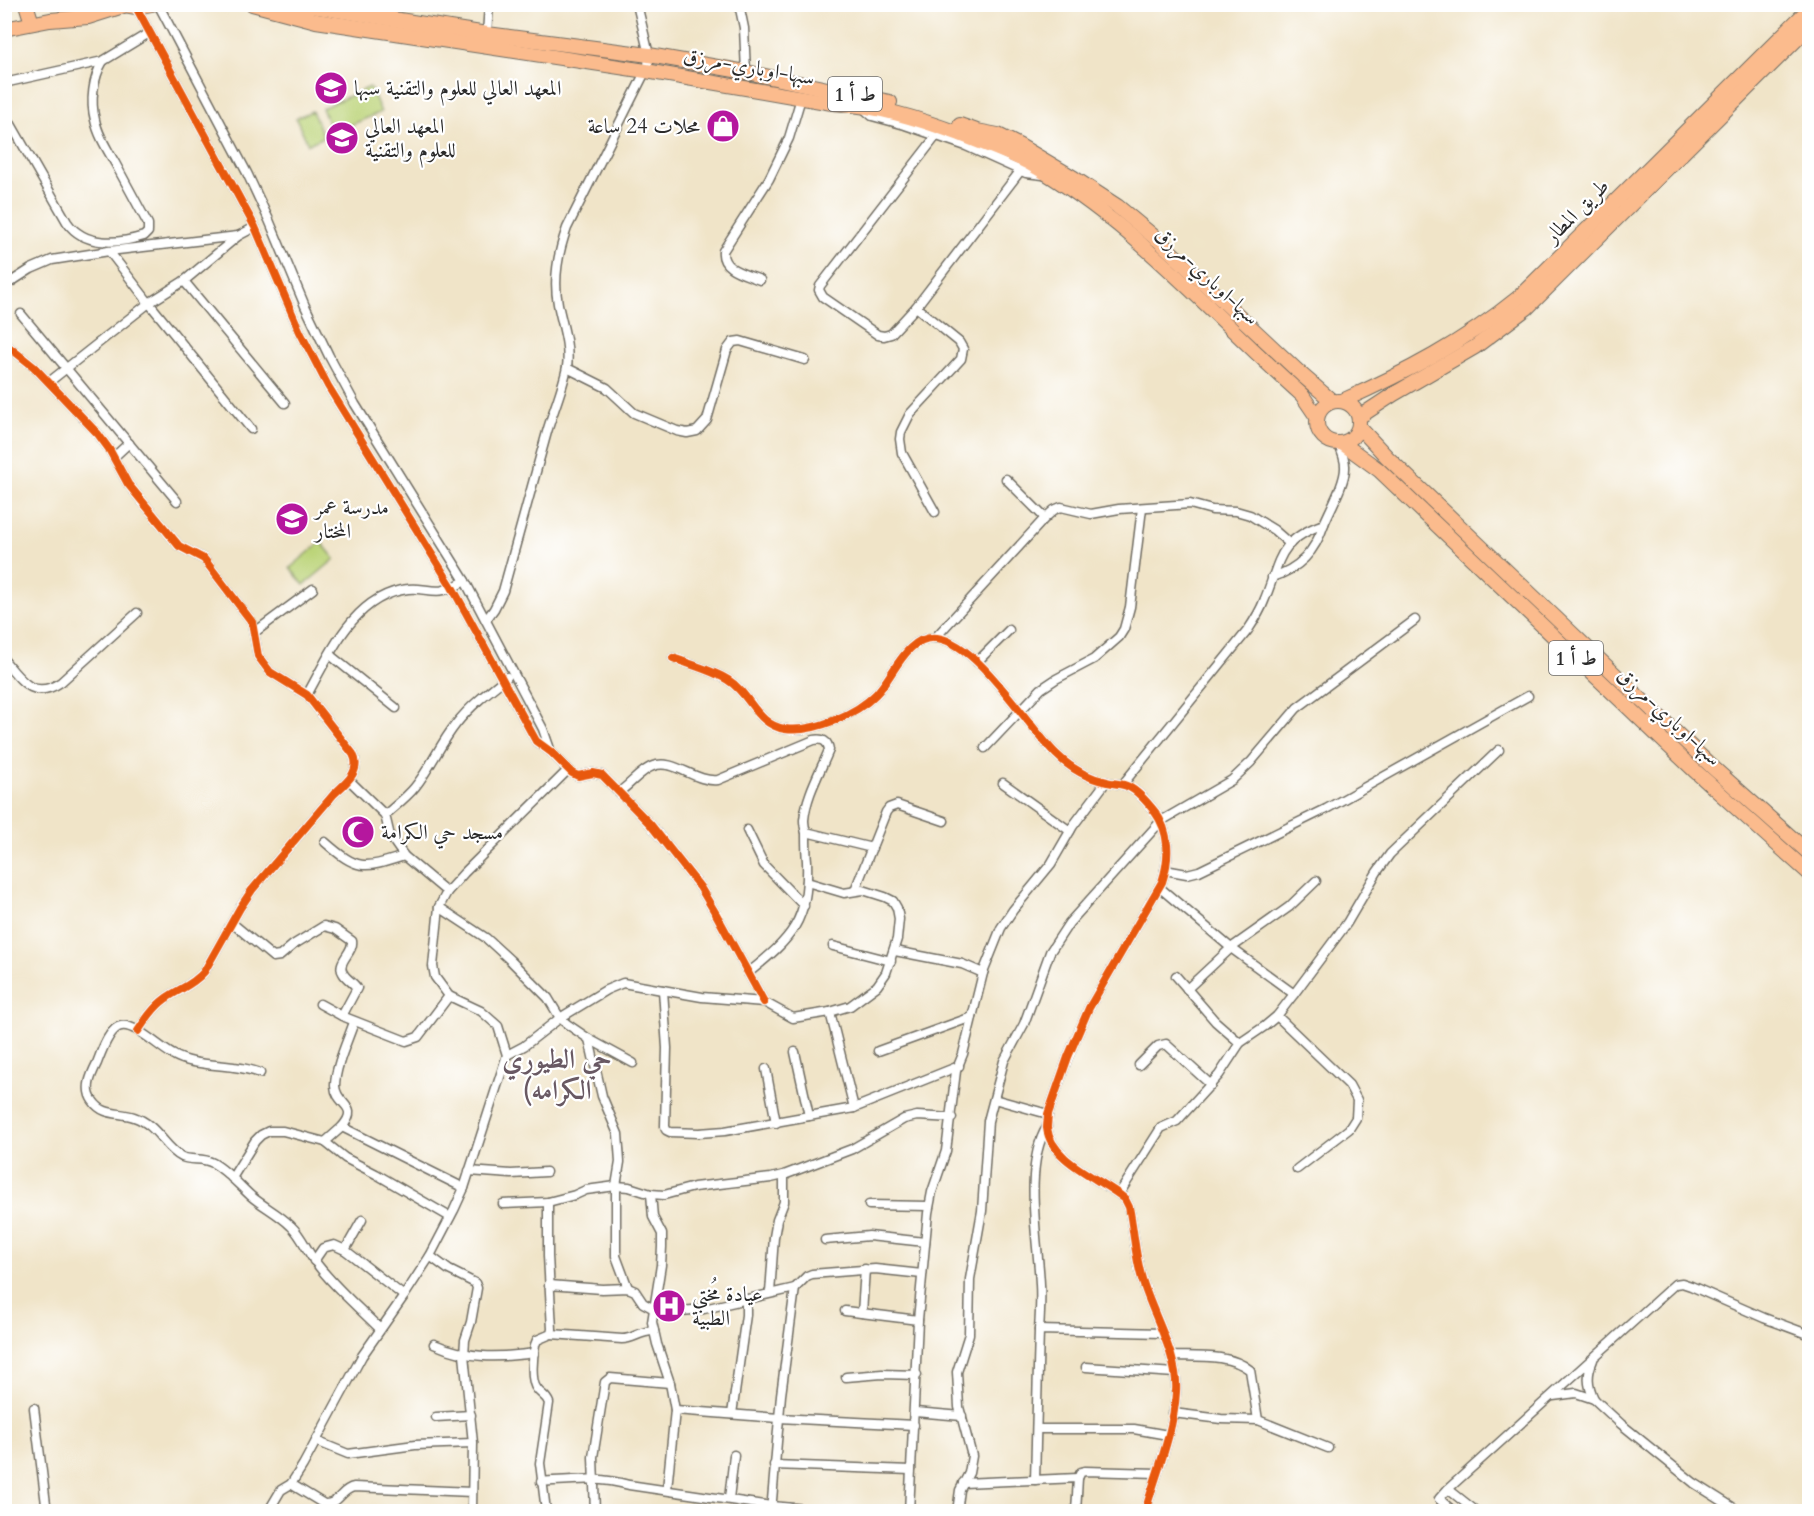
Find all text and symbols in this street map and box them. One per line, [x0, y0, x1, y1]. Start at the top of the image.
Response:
street label: سبها-اوباري-مرزق [681, 41, 817, 94]
school or university icon: المعهد العالي للعلوم والتقنية سبها [313, 70, 349, 106]
place label: المعهد العالي للعلوم والتقنية سبها [354, 74, 562, 106]
road number: ط أ 1 [828, 77, 882, 111]
shop icon: محلات 24 ساعة [705, 108, 741, 144]
place label: المعهد العالي للعلوم والتقنية [365, 112, 456, 168]
place label: محلات 24 ساعة [588, 112, 700, 141]
school or university icon: المعهد العالي للعلوم والتقنية [324, 120, 360, 156]
street label: طريق المطار [1537, 172, 1616, 251]
street label: سبها-اوباري-مرزق [1148, 220, 1266, 333]
place label: مدرسة عمر المختار [313, 493, 389, 546]
school or university icon: مدرسة عمر المختار [274, 501, 310, 537]
road number: ط أ 1 [1549, 641, 1603, 675]
street label: سبها-اوباري-مرزق [1610, 661, 1728, 774]
mosque icon: مسجد حي الكرامة [340, 814, 376, 850]
place label: مسجد حي الكرامة [381, 818, 503, 849]
district label: حي الطيوري (الكرامه [502, 1041, 612, 1109]
place label: عيادة مُختي الطبية [692, 1276, 763, 1333]
hospital icon: عيادة مُختي الطبية [651, 1288, 687, 1324]

